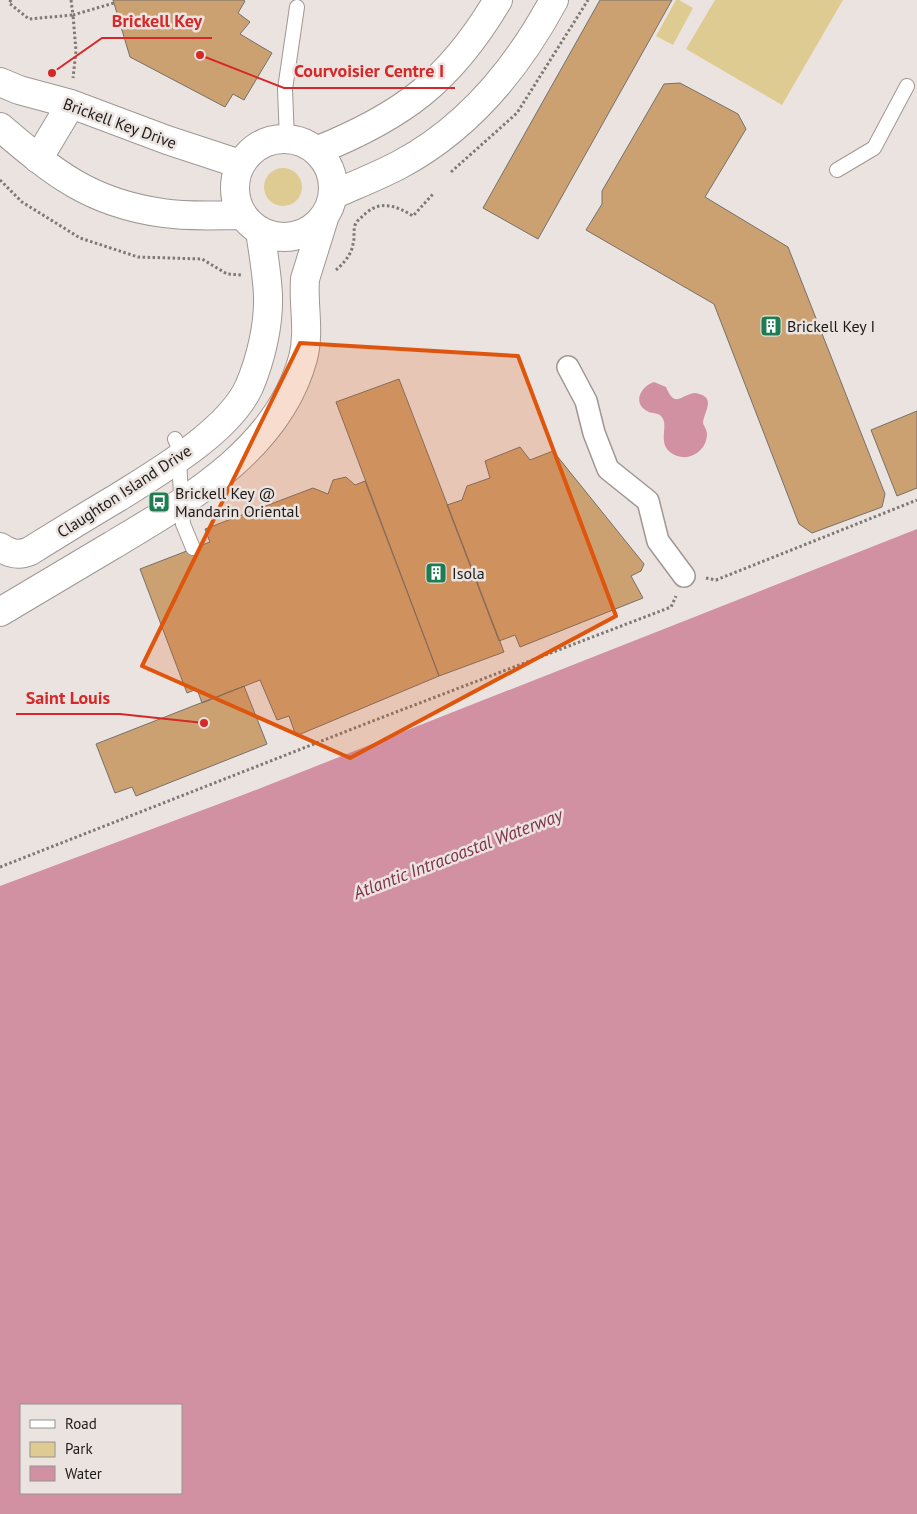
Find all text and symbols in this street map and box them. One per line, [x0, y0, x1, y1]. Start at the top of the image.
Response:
callout: Brickell Key [102, 5, 212, 38]
text: Brickell Key [112, 9, 203, 32]
callout: Courvoisier Centre I [284, 55, 455, 88]
text: Courvoisier Centre I [294, 59, 444, 82]
street label: Brickell Key Drive [61, 93, 179, 153]
building icon: Brickell Key I [759, 314, 783, 338]
place label: Brickell Key I [787, 316, 875, 336]
street label: Claughton Island Drive [53, 440, 195, 542]
place label: Brickell Key @ Mandarin Oriental [175, 483, 300, 521]
bus stop icon: Brickell Key @ Mandarin Oriental [147, 490, 171, 514]
building icon: Isola [424, 561, 448, 585]
place label: Isola [452, 563, 485, 583]
callout: Saint Louis [16, 681, 120, 714]
text: Saint Louis [26, 686, 111, 709]
water label: Atlantic Intracoastal Waterway [349, 803, 567, 904]
legend [20, 1404, 182, 1494]
text: Road [65, 1414, 97, 1433]
text: Park [65, 1439, 93, 1458]
text: Water [65, 1464, 102, 1483]

